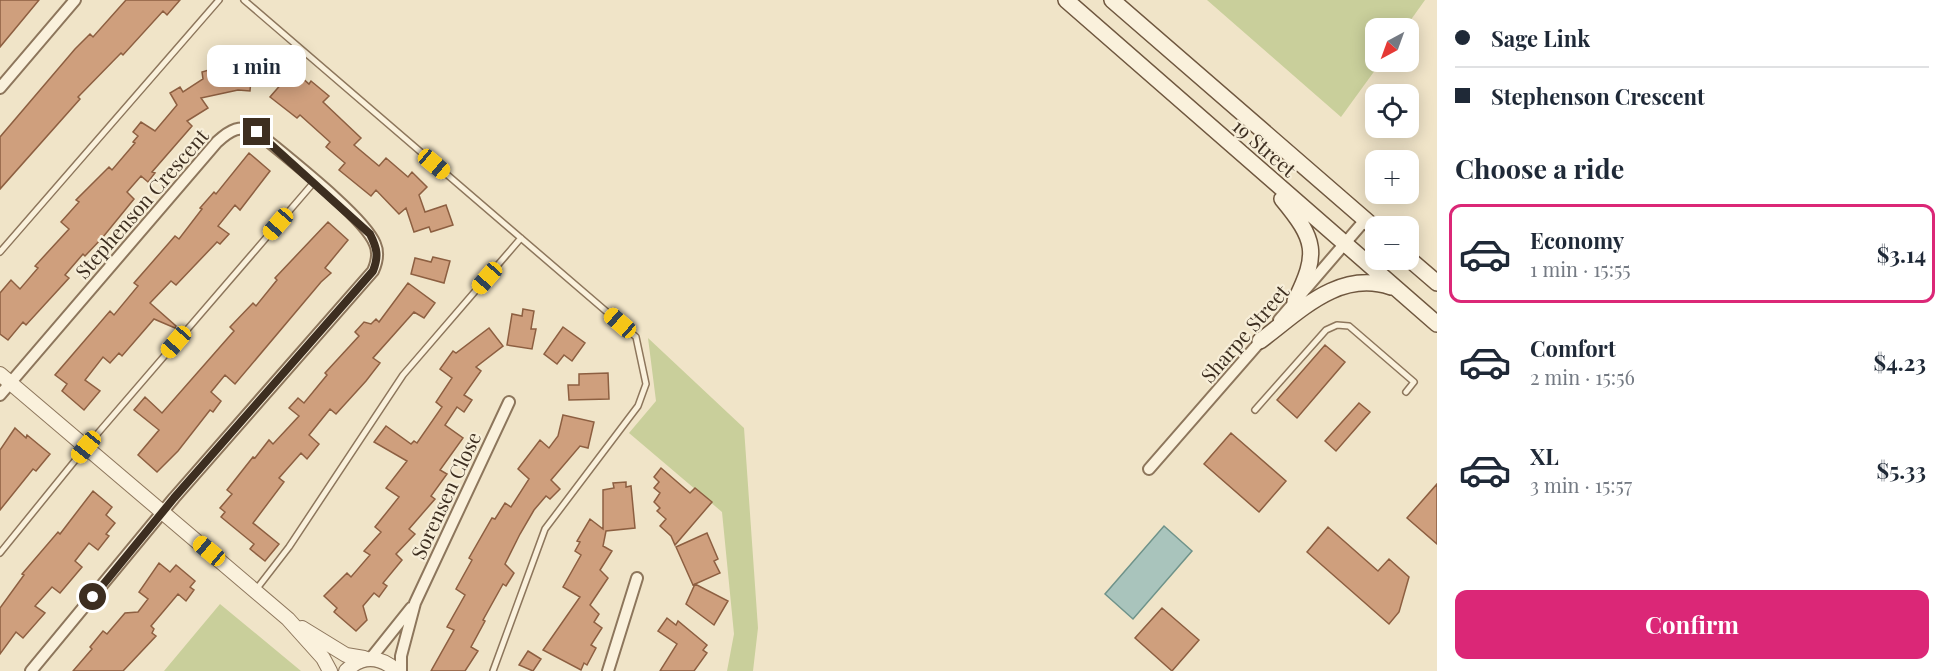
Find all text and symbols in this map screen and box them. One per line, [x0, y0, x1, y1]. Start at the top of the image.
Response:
north arrow [1365, 18, 1419, 72]
map controls [1365, 18, 1419, 270]
text: Sage Link [1491, 23, 1590, 53]
callout: 1 min [208, 45, 306, 87]
text: 1 min [232, 52, 281, 79]
text: Stephenson Crescent [1491, 81, 1705, 111]
button: locate [1365, 84, 1419, 138]
street label: 19 Street [1227, 112, 1303, 183]
route end [243, 118, 270, 145]
street label: Stephenson Crescent [68, 122, 214, 284]
car [414, 146, 454, 182]
button: + [1365, 150, 1419, 204]
text: Choose a ride [1455, 150, 1624, 186]
car [259, 205, 297, 243]
button: − [1365, 216, 1419, 270]
text: Economy [1530, 225, 1624, 255]
icon: car [1458, 227, 1512, 281]
text: $3.14 [1877, 239, 1926, 269]
text: 1 min · 15:55 [1530, 255, 1631, 282]
car [468, 259, 506, 297]
street label: Sharpe Street [1194, 277, 1295, 388]
car [601, 304, 639, 342]
car [157, 323, 195, 361]
text: Comfort [1530, 333, 1616, 363]
icon: car [1458, 335, 1512, 389]
text: $4.23 [1874, 347, 1926, 377]
text: 2 min · 15:56 [1530, 363, 1635, 390]
car [68, 427, 104, 467]
street label: Sorensen Close [404, 427, 486, 563]
text: XL [1530, 441, 1559, 471]
icon: car [1458, 443, 1512, 497]
text: $5.33 [1877, 455, 1926, 485]
text: 3 min · 15:57 [1530, 471, 1632, 498]
car [189, 533, 229, 569]
route start [79, 583, 106, 610]
button: Confirm [1455, 590, 1929, 659]

